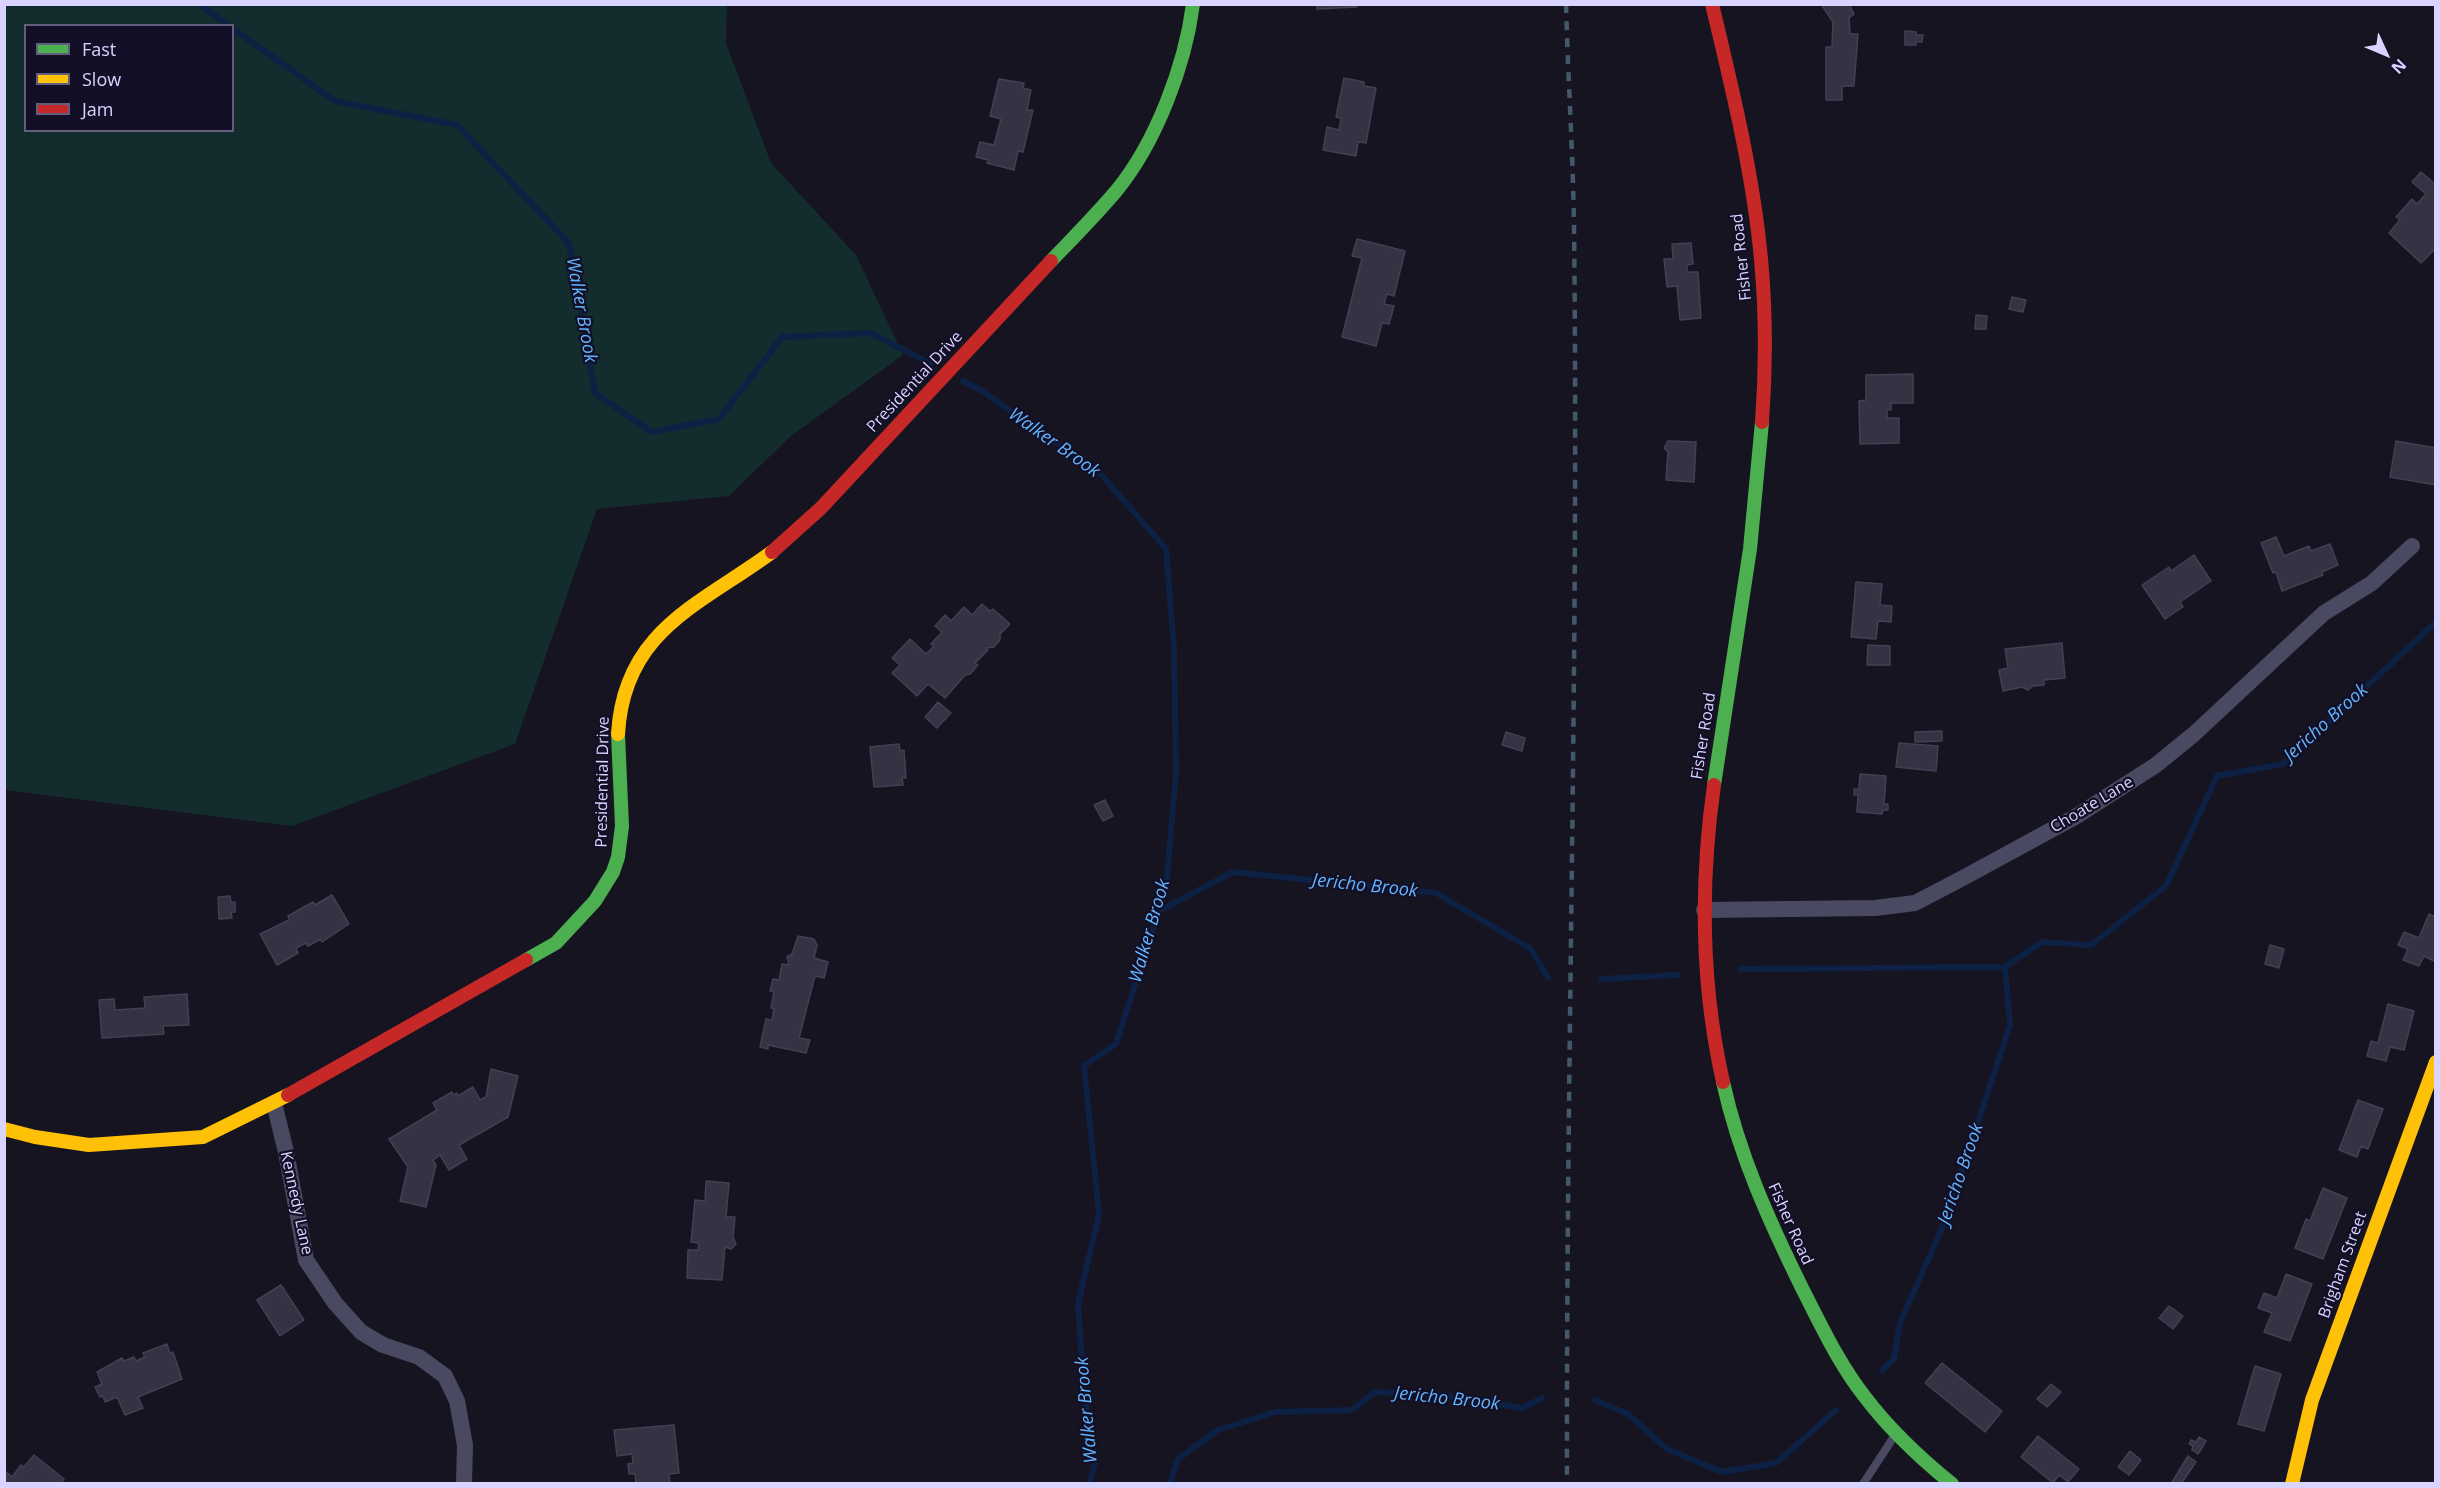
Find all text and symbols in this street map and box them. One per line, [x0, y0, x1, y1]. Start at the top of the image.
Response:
legend [24, 24, 234, 132]
north arrow [2356, 24, 2416, 84]
text: Fast [82, 37, 116, 61]
text: N [2387, 54, 2411, 79]
text: Slow [82, 67, 121, 91]
text: Jam [82, 97, 114, 121]
street label: Fisher Road [1728, 212, 1756, 302]
water label: Walker Brook [561, 256, 601, 364]
street label: Presidential Drive [863, 327, 967, 437]
water label: Walker Brook [1004, 404, 1104, 482]
water label: Jericho Brook [2279, 680, 2373, 766]
street label: Fisher Road [1688, 691, 1720, 781]
street label: Presidential Drive [592, 716, 614, 848]
street label: Choate Lane [2047, 773, 2137, 837]
water label: Jericho Brook [1311, 870, 1419, 902]
water label: Walker Brook [1125, 877, 1175, 985]
water label: Jericho Brook [1934, 1120, 1988, 1228]
street label: Kennedy Lane [276, 1149, 316, 1257]
street label: Fisher Road [1763, 1180, 1817, 1268]
street label: Brigham Street [2315, 1209, 2371, 1321]
water label: Walker Brook [1072, 1356, 1102, 1464]
water label: Jericho Brook [1393, 1383, 1501, 1415]

